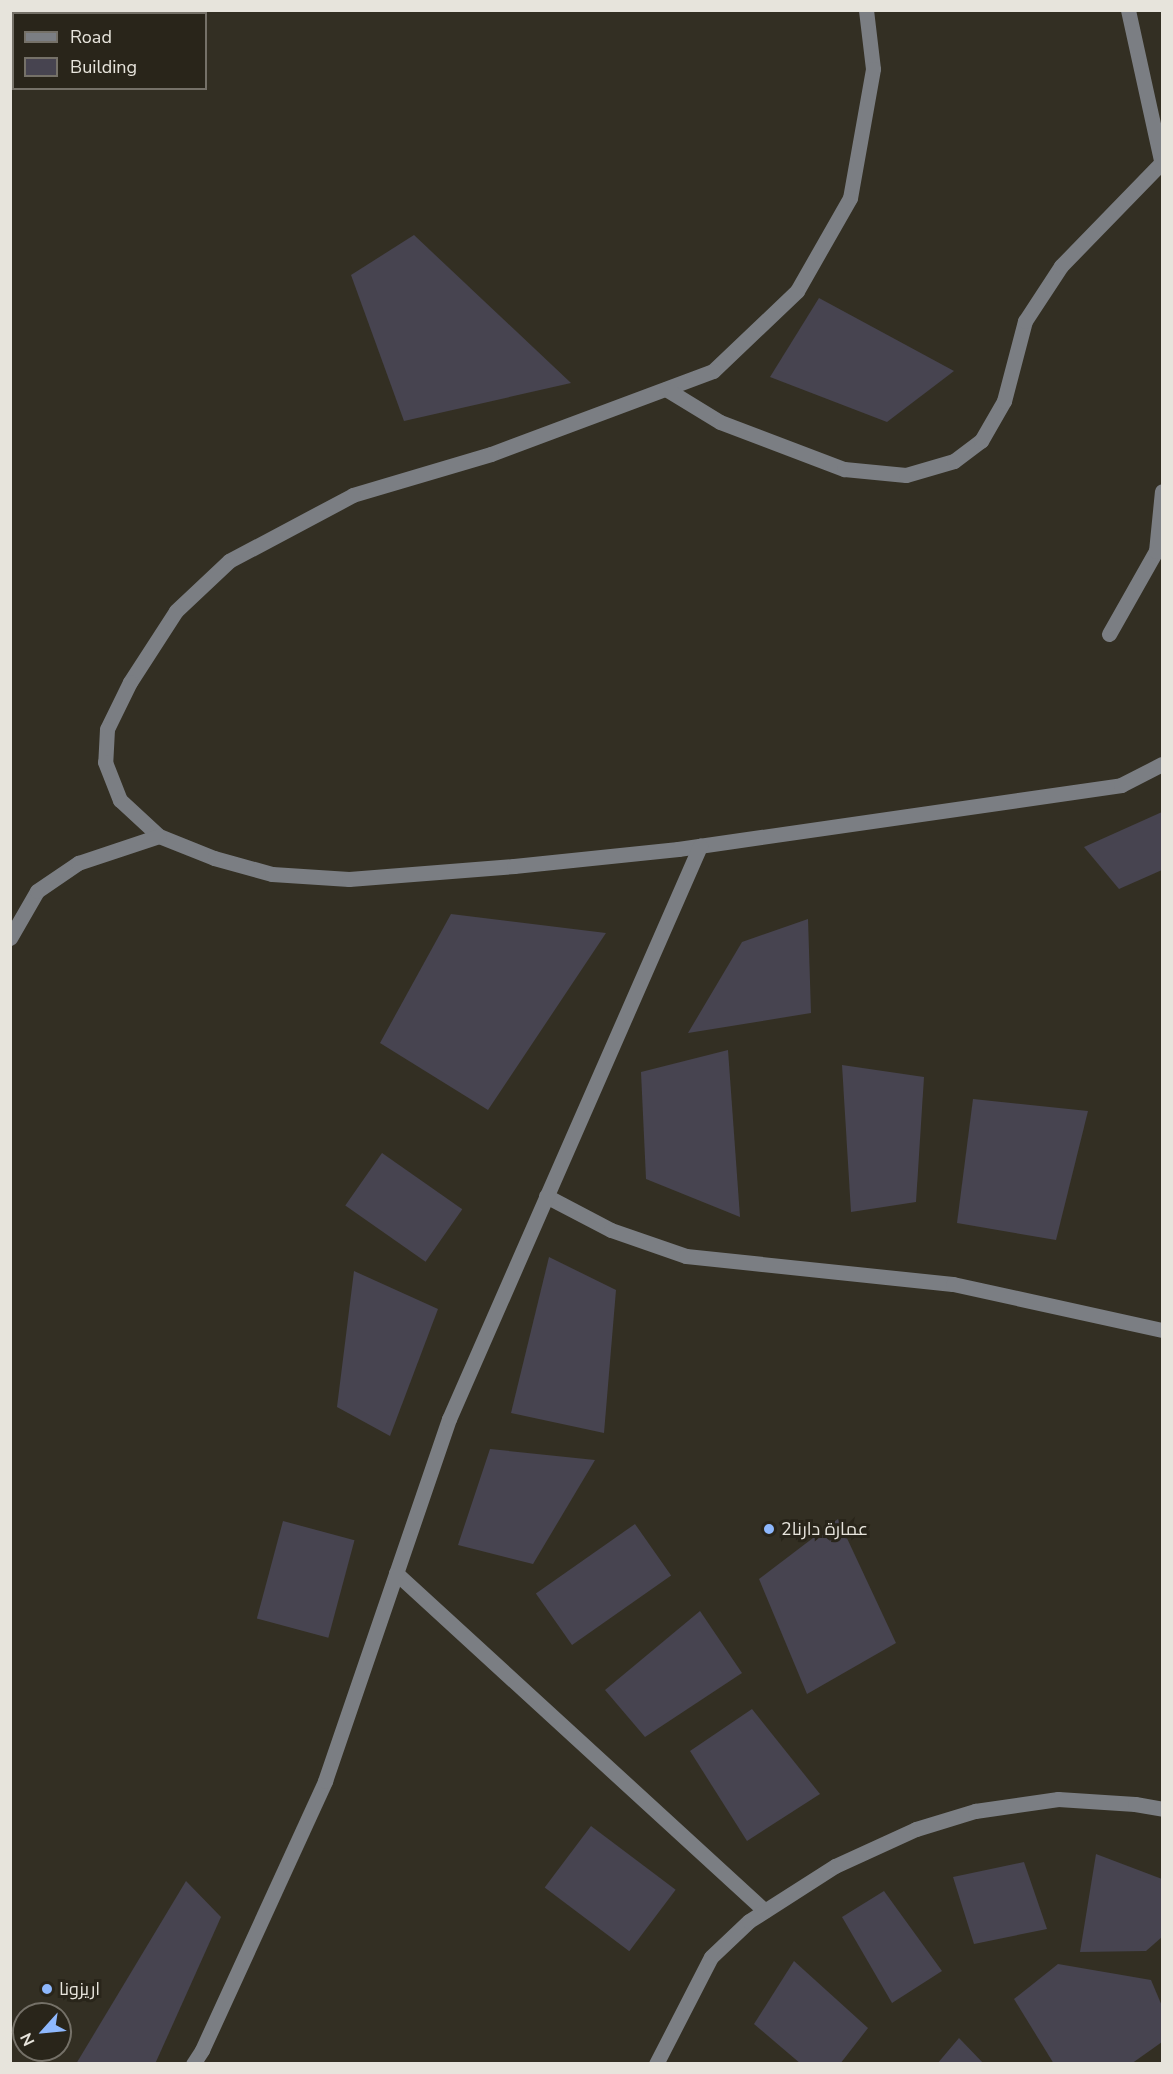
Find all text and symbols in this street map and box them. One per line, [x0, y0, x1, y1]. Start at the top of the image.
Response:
legend [12, 12, 207, 90]
text: Road [70, 25, 112, 49]
text: Building [70, 55, 137, 79]
place label: عمارة دارنا2 [781, 1518, 868, 1540]
marker: عمارة دارنا2 [762, 1522, 776, 1536]
place label: اريزونا [59, 1978, 100, 2000]
marker: اريزونا [40, 1982, 54, 1996]
north arrow [12, 2002, 72, 2062]
text: N [15, 2029, 40, 2050]

